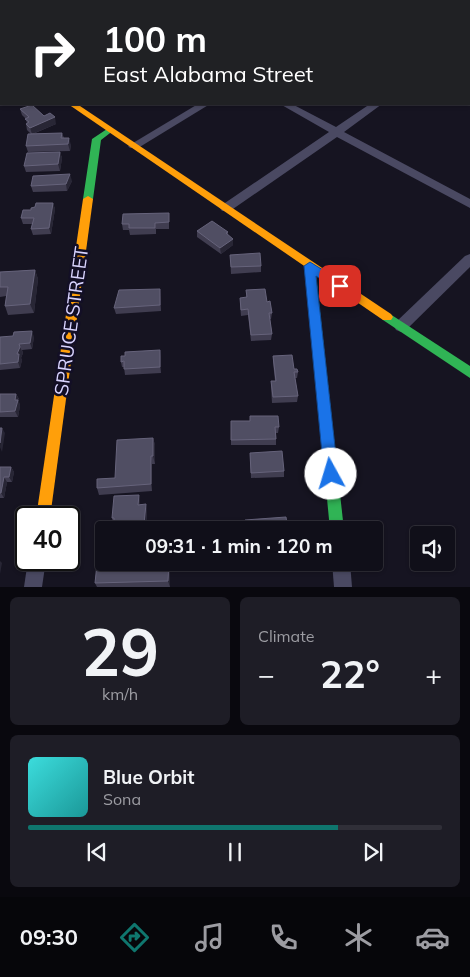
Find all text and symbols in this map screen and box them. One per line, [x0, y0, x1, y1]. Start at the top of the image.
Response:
text: 100 m [103, 17, 207, 61]
icon: right [20, 20, 85, 85]
text: East Alabama Street [103, 60, 313, 88]
street label: SPRUCE STREET [49, 244, 93, 397]
pin [319, 265, 361, 307]
icon: arrive [326, 272, 354, 300]
position arrow [304, 447, 356, 499]
speed limit sign: 40 [15, 506, 80, 571]
map controls [410, 526, 455, 571]
button: sound [410, 526, 455, 571]
text: 09:31 · 1 min · 120 m [145, 534, 333, 558]
text: 29 [81, 611, 159, 692]
text: Climate [258, 626, 314, 646]
text: 22° [320, 650, 380, 698]
text: − [258, 657, 275, 692]
text: + [425, 657, 442, 692]
text: km/h [102, 684, 138, 704]
text: Blue Orbit [103, 765, 194, 789]
text: Sona [103, 789, 141, 809]
icon: previous [83, 838, 111, 866]
icon: pause [221, 838, 249, 866]
icon: next [359, 838, 387, 866]
icon: directions [117, 920, 152, 955]
icon: music [192, 920, 227, 955]
icon: phone [266, 920, 301, 955]
icon: climate [341, 920, 376, 955]
icon: car [415, 920, 450, 955]
text: 09:30 [20, 923, 78, 951]

